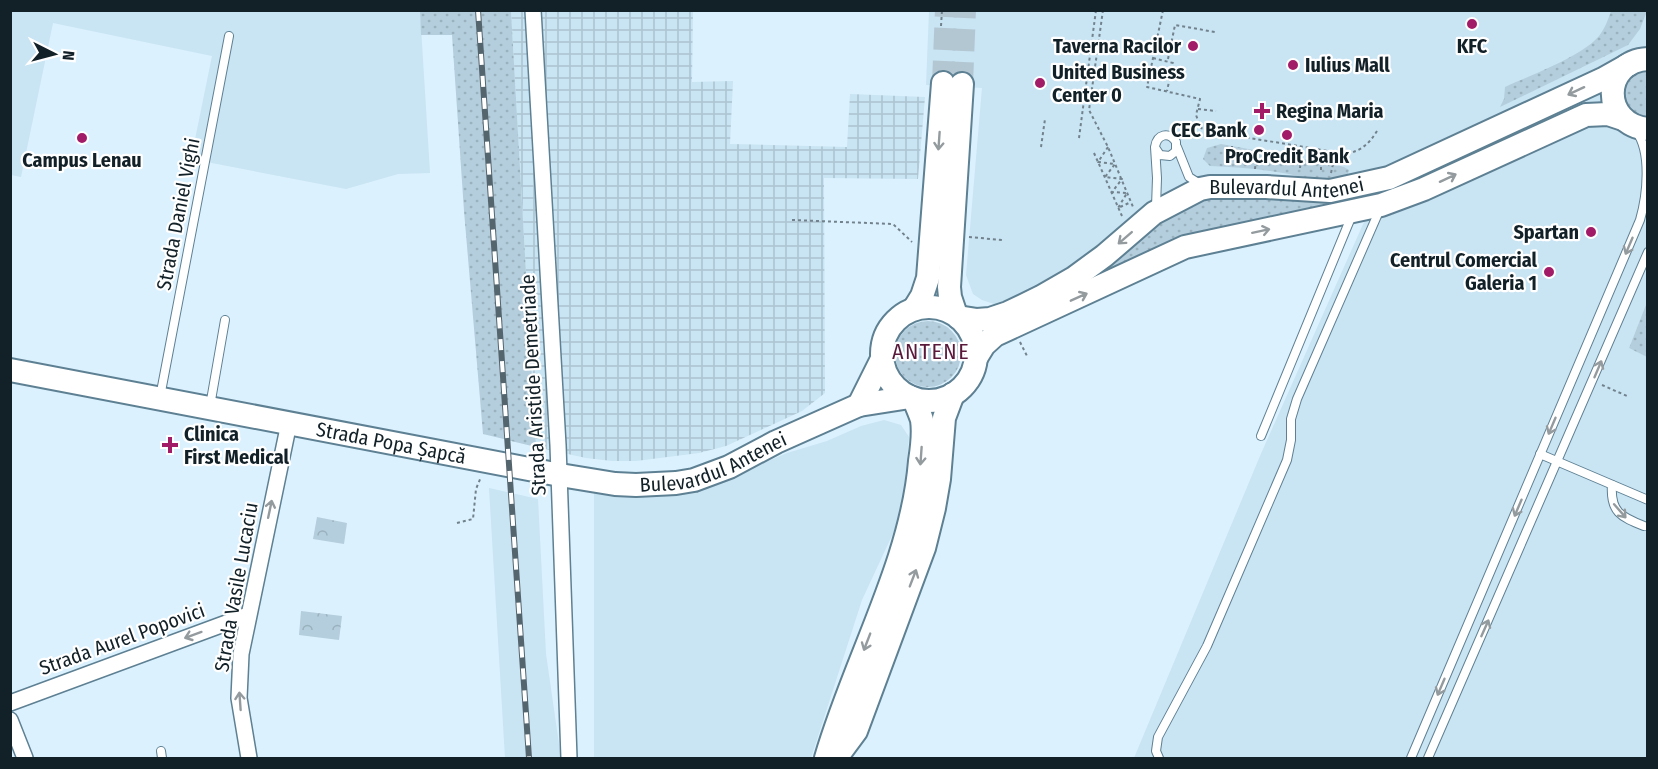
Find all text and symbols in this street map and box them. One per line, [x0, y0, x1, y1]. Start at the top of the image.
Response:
marker: KFC [1465, 17, 1479, 31]
north arrow [24, 24, 84, 84]
place label: Taverna Racilor [1053, 34, 1182, 58]
place label: KFC [1457, 34, 1488, 58]
marker: Taverna Racilor [1186, 39, 1200, 53]
text: N [58, 50, 78, 61]
place label: Iulius Mall [1305, 53, 1390, 77]
marker: Iulius Mall [1286, 58, 1300, 72]
place label: United Business Center 0 [1052, 60, 1185, 107]
marker: United Business Center 0 [1033, 76, 1047, 90]
one-way arrow [1567, 86, 1585, 98]
place label: Regina Maria [1276, 99, 1384, 123]
marker: Regina Maria [1253, 102, 1271, 120]
place label: CEC Bank [1171, 118, 1248, 142]
marker: CEC Bank [1252, 123, 1266, 137]
marker: ProCredit Bank [1280, 128, 1294, 142]
marker: Campus Lenau [75, 131, 89, 145]
one-way arrow [933, 131, 944, 151]
street label: Strada Daniel Vighi [151, 136, 205, 292]
place label: ProCredit Bank [1225, 144, 1350, 168]
place label: Campus Lenau [22, 148, 142, 172]
street label: Bulevardul Antenei [1209, 172, 1366, 203]
one-way arrow [1438, 172, 1456, 184]
place label: Spartan [1513, 220, 1579, 244]
one-way arrow [1251, 224, 1270, 236]
marker: Spartan [1584, 225, 1598, 239]
one-way arrow [1118, 231, 1133, 245]
one-way arrow [1623, 237, 1634, 255]
place label: Centrul Comercial Galeria 1 [1390, 248, 1538, 295]
marker: Centrul Comercial Galeria 1 [1542, 265, 1556, 279]
street label: Strada Aristide Demetriade [515, 274, 551, 496]
one-way arrow [1069, 291, 1087, 302]
district label: ANTENE [892, 338, 970, 365]
one-way arrow [1593, 360, 1604, 379]
one-way arrow [1546, 416, 1558, 434]
street label: Strada Popa Șapcă [314, 417, 468, 469]
place label: Clinica First Medical [184, 422, 289, 469]
street label: Bulevardul Antenei [639, 427, 790, 497]
marker: Clinica First Medical [161, 436, 179, 454]
one-way arrow [915, 445, 926, 465]
one-way arrow [1511, 499, 1522, 517]
street label: Strada Vasile Lucaciu [209, 500, 263, 674]
one-way arrow [265, 500, 277, 519]
one-way arrow [1613, 503, 1626, 519]
one-way arrow [909, 569, 920, 587]
street label: Strada Aurel Popovici [36, 598, 208, 680]
one-way arrow [1481, 619, 1492, 637]
one-way arrow [184, 631, 203, 642]
one-way arrow [861, 632, 872, 651]
one-way arrow [1435, 678, 1446, 696]
one-way arrow [234, 691, 245, 711]

